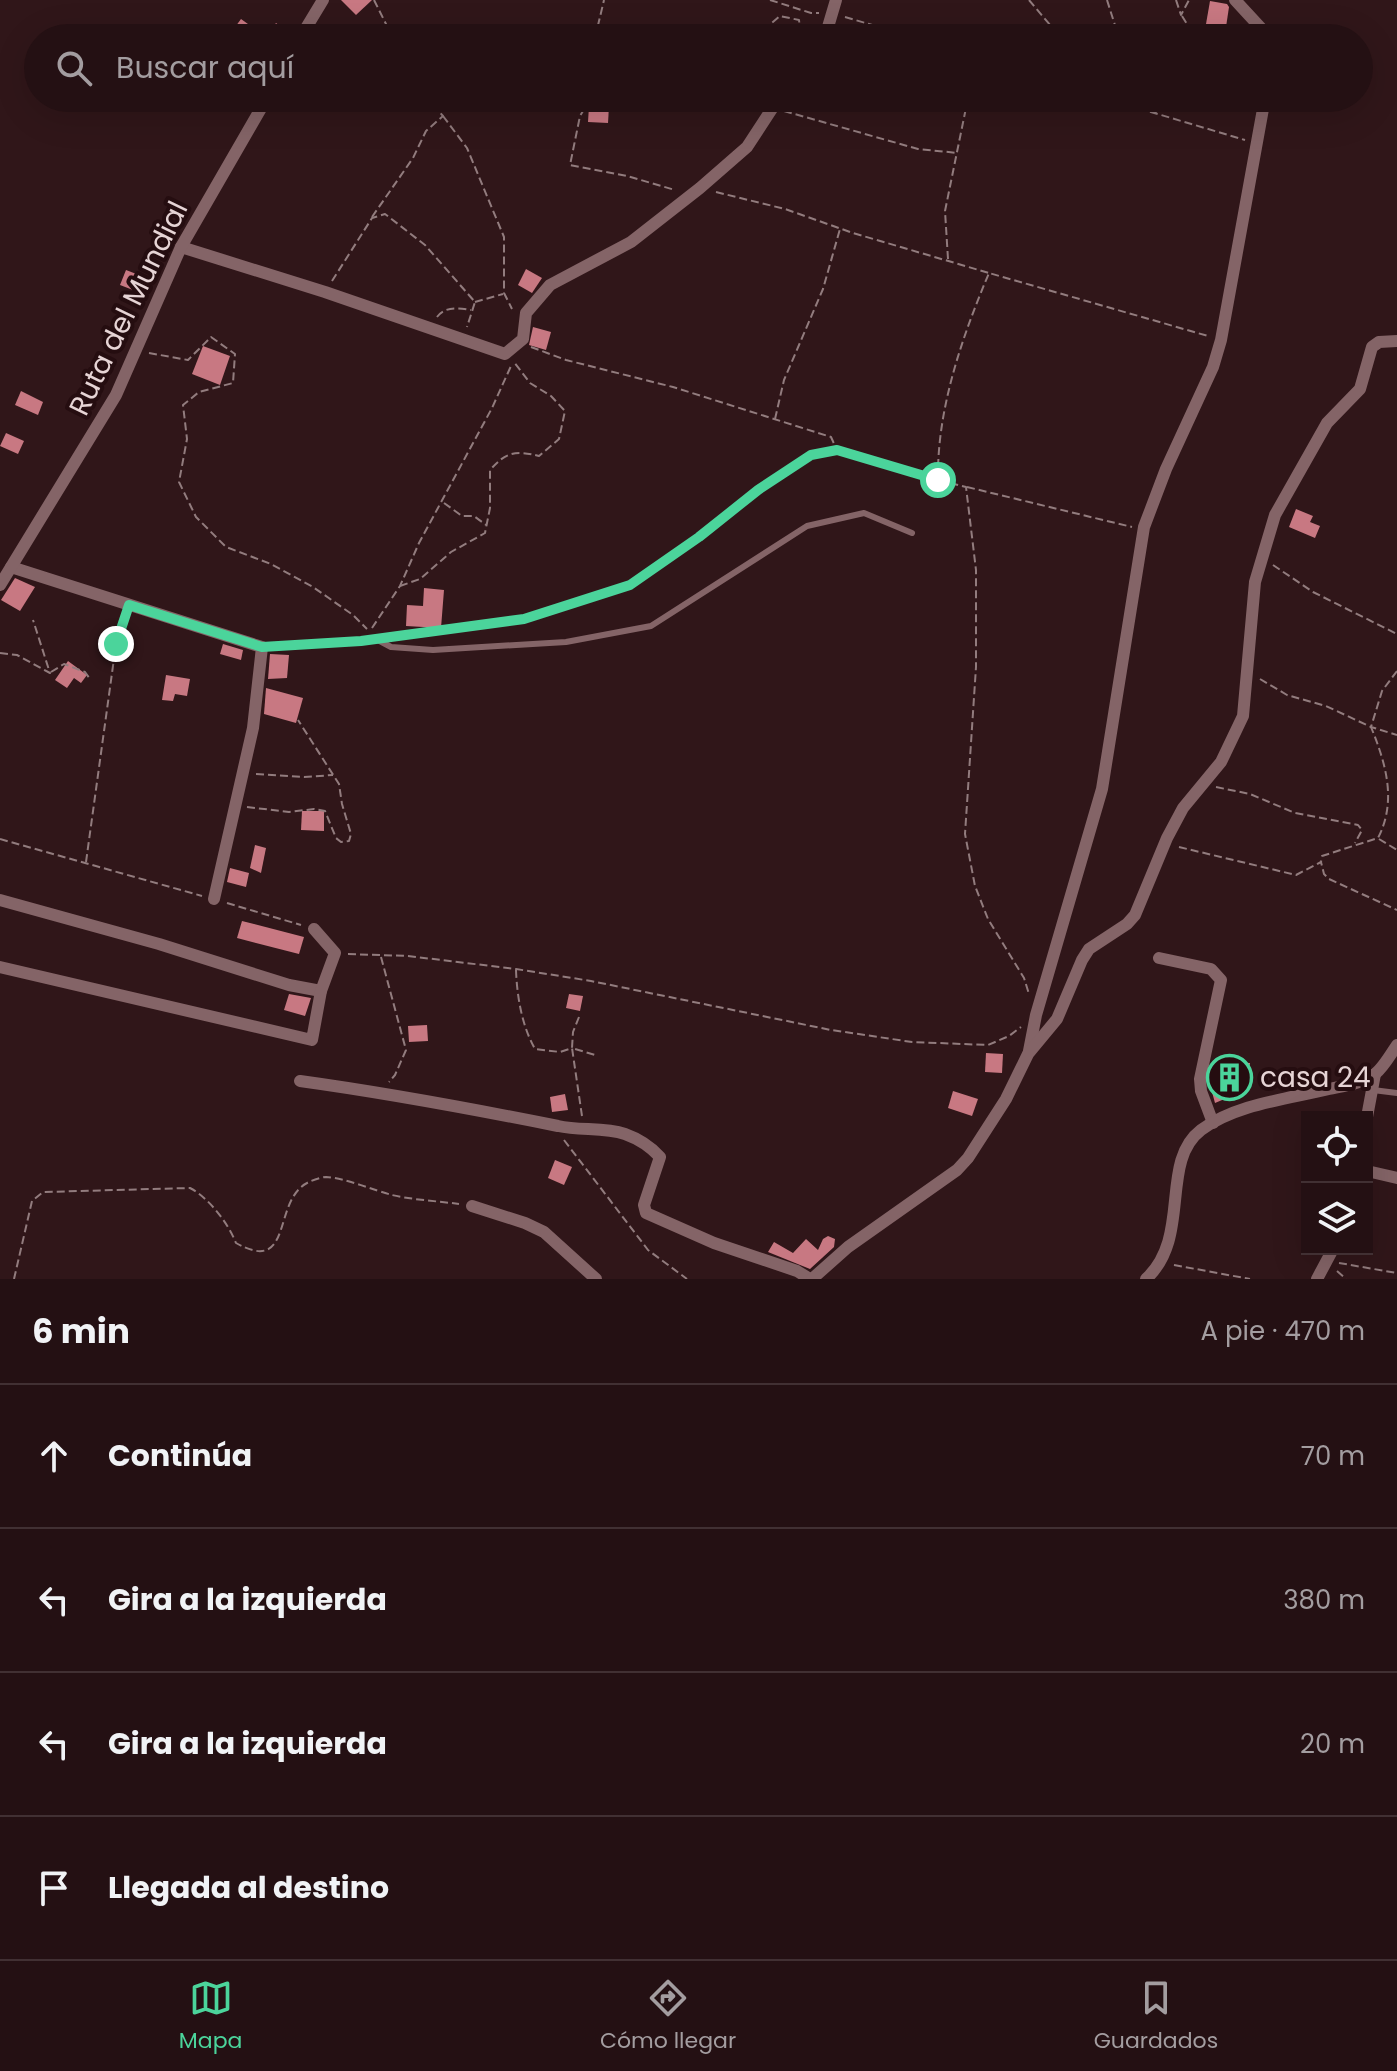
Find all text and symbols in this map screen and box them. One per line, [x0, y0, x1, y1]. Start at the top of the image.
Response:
search box [24, 24, 1373, 112]
icon: search [52, 46, 96, 90]
text: Buscar aquí [116, 46, 294, 89]
street label: Ruta del Mundial [60, 195, 197, 422]
route start [920, 462, 956, 498]
route end [98, 626, 134, 662]
building icon: casa 24 [1205, 1053, 1253, 1101]
place label: casa 24 [1260, 1058, 1371, 1097]
map controls [1301, 1111, 1373, 1255]
button: locate [1301, 1111, 1373, 1183]
button: layers [1301, 1183, 1373, 1255]
text: 6 min [32, 1307, 130, 1355]
text: A pie · 470 m [1200, 1313, 1365, 1349]
icon: ahead [32, 1434, 76, 1478]
text: Continúa [108, 1434, 252, 1477]
text: 70 m [1301, 1438, 1365, 1474]
icon: left [32, 1578, 76, 1622]
text: Gira a la izquierda [108, 1578, 387, 1621]
text: 380 m [1283, 1582, 1365, 1618]
icon: left [32, 1722, 76, 1766]
text: Gira a la izquierda [108, 1722, 387, 1765]
text: 20 m [1300, 1726, 1365, 1762]
icon: arrive [32, 1866, 76, 1910]
text: Llegada al destino [108, 1866, 389, 1909]
tab: Mapa [179, 1976, 242, 2057]
tab: Cómo llegar [600, 1976, 736, 2057]
tab: Guardados [1094, 1976, 1218, 2057]

